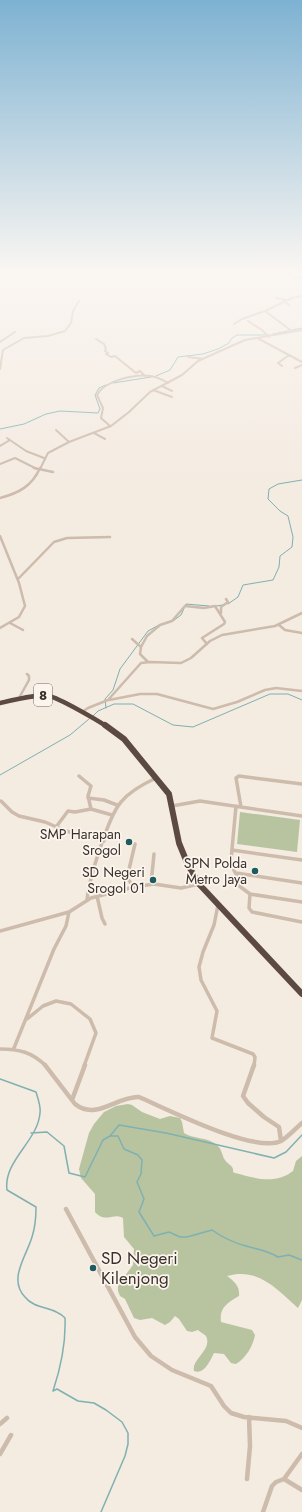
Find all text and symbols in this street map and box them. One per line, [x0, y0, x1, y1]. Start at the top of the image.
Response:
road number: 8 [34, 684, 52, 706]
place label: SMP Harapan Srogol [40, 824, 121, 860]
marker: SMP Harapan Srogol [124, 837, 134, 847]
place label: SPN Polda Metro Jaya [184, 853, 247, 889]
place label: SD Negeri Srogol 01 [82, 862, 145, 898]
marker: SPN Polda Metro Jaya [250, 866, 260, 876]
marker: SD Negeri Srogol 01 [148, 875, 158, 885]
place label: SD Negeri Kilenjong [101, 1246, 178, 1290]
marker: SD Negeri Kilenjong [88, 1263, 98, 1273]

